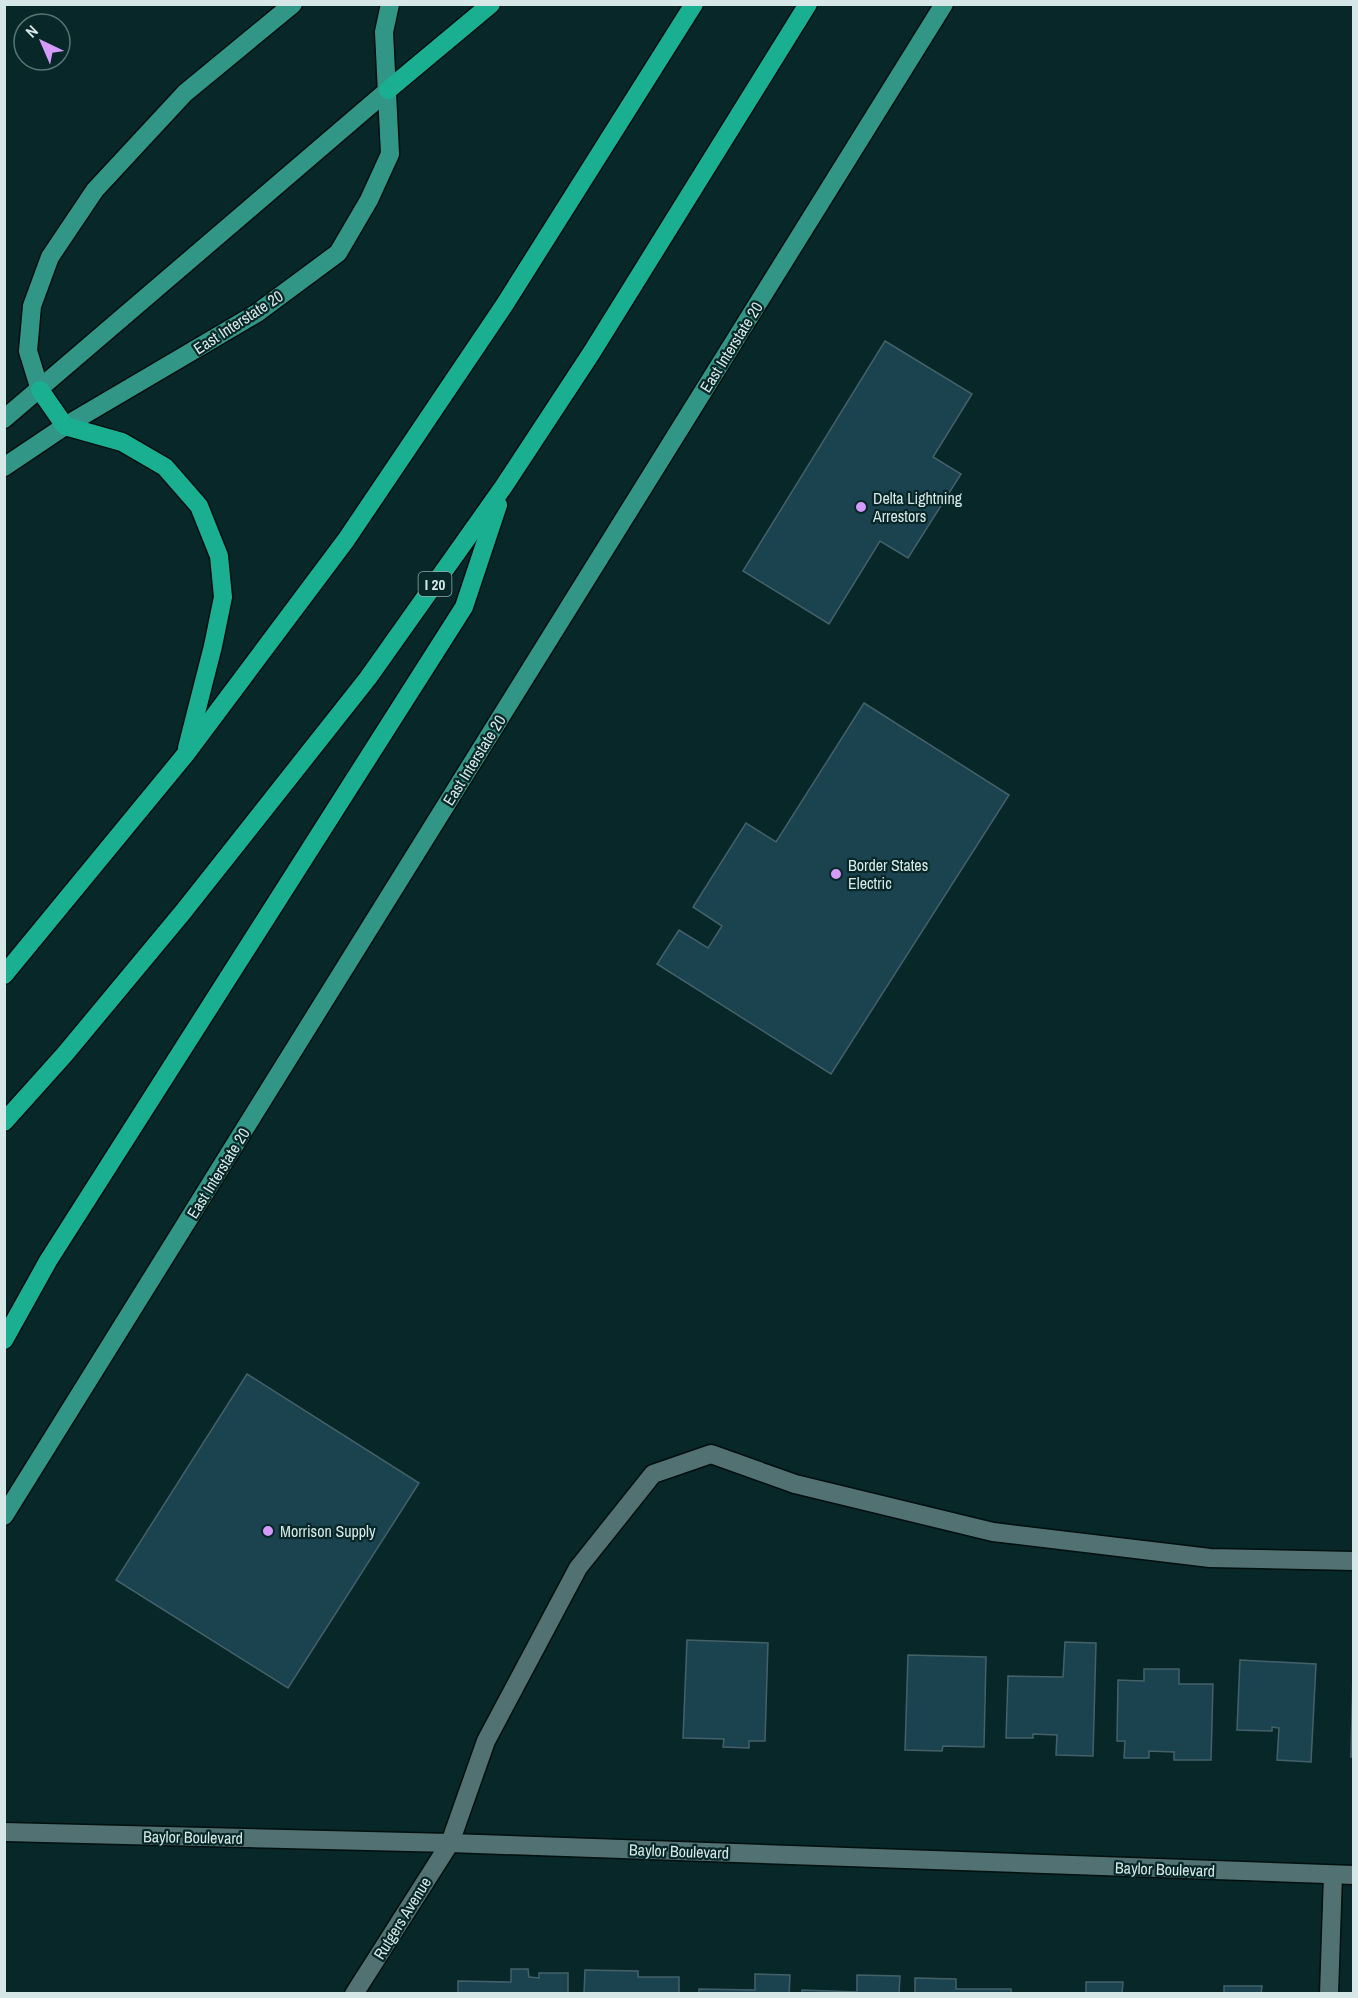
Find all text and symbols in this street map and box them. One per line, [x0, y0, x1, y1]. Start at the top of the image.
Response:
north arrow [12, 12, 72, 72]
text: N [21, 20, 43, 42]
street label: East Interstate 20 [189, 285, 287, 359]
street label: East Interstate 20 [694, 298, 768, 396]
place label: Delta Lightning Arrestors [872, 487, 963, 527]
marker: Delta Lightning Arrestors [854, 500, 868, 514]
road number: I 20 [418, 572, 452, 596]
street label: East Interstate 20 [437, 711, 511, 809]
place label: Border States Electric [848, 854, 928, 894]
marker: Border States Electric [829, 867, 843, 881]
street label: East Interstate 20 [181, 1124, 255, 1222]
place label: Morrison Supply [280, 1520, 376, 1542]
marker: Morrison Supply [261, 1524, 275, 1538]
street label: Baylor Boulevard [143, 1825, 243, 1849]
street label: Baylor Boulevard [629, 1838, 729, 1864]
street label: Baylor Boulevard [1115, 1856, 1215, 1882]
street label: Rutgers Avenue [368, 1873, 436, 1963]

